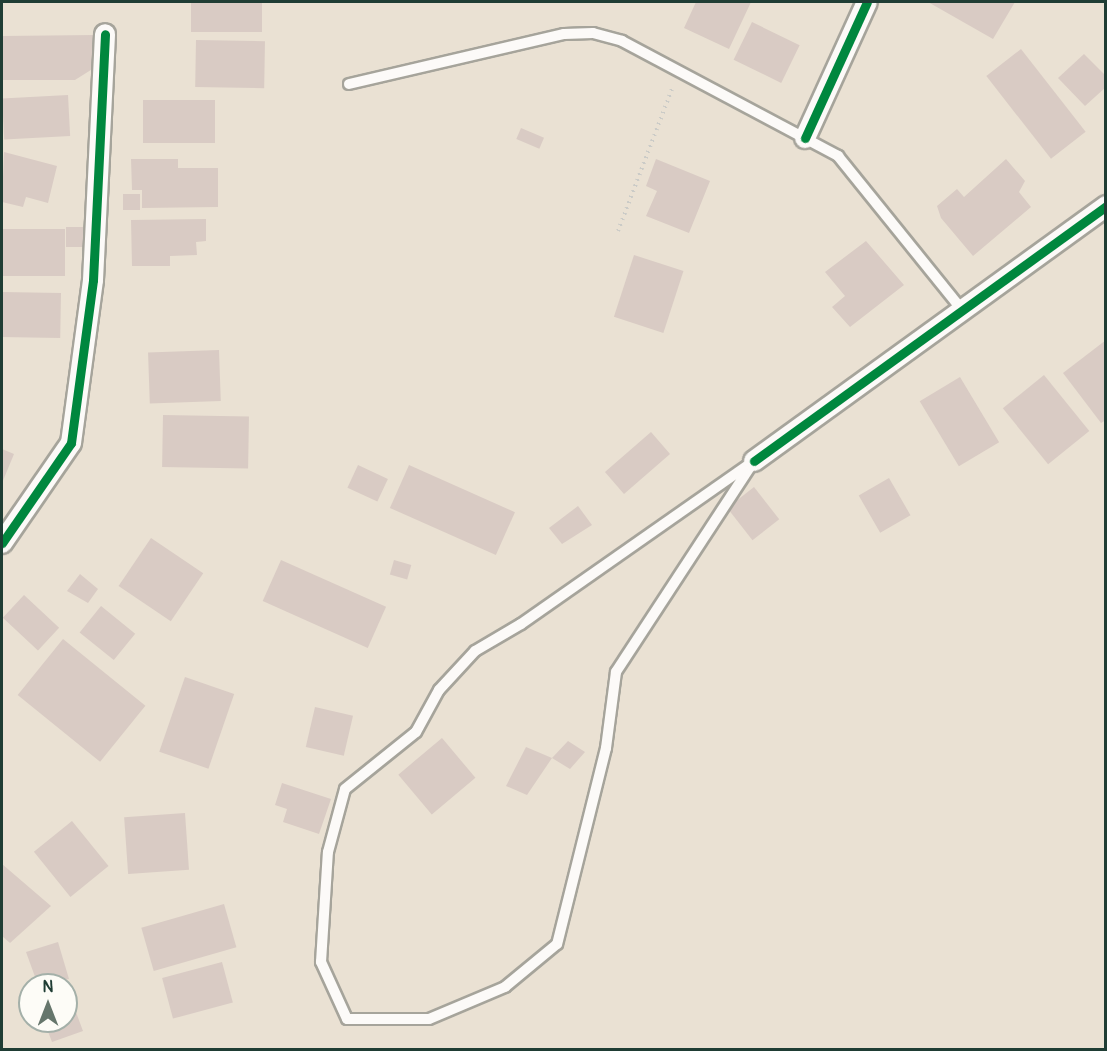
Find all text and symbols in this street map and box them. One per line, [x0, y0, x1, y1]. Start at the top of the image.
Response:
north arrow [18, 973, 78, 1033]
text: N [43, 977, 53, 997]

